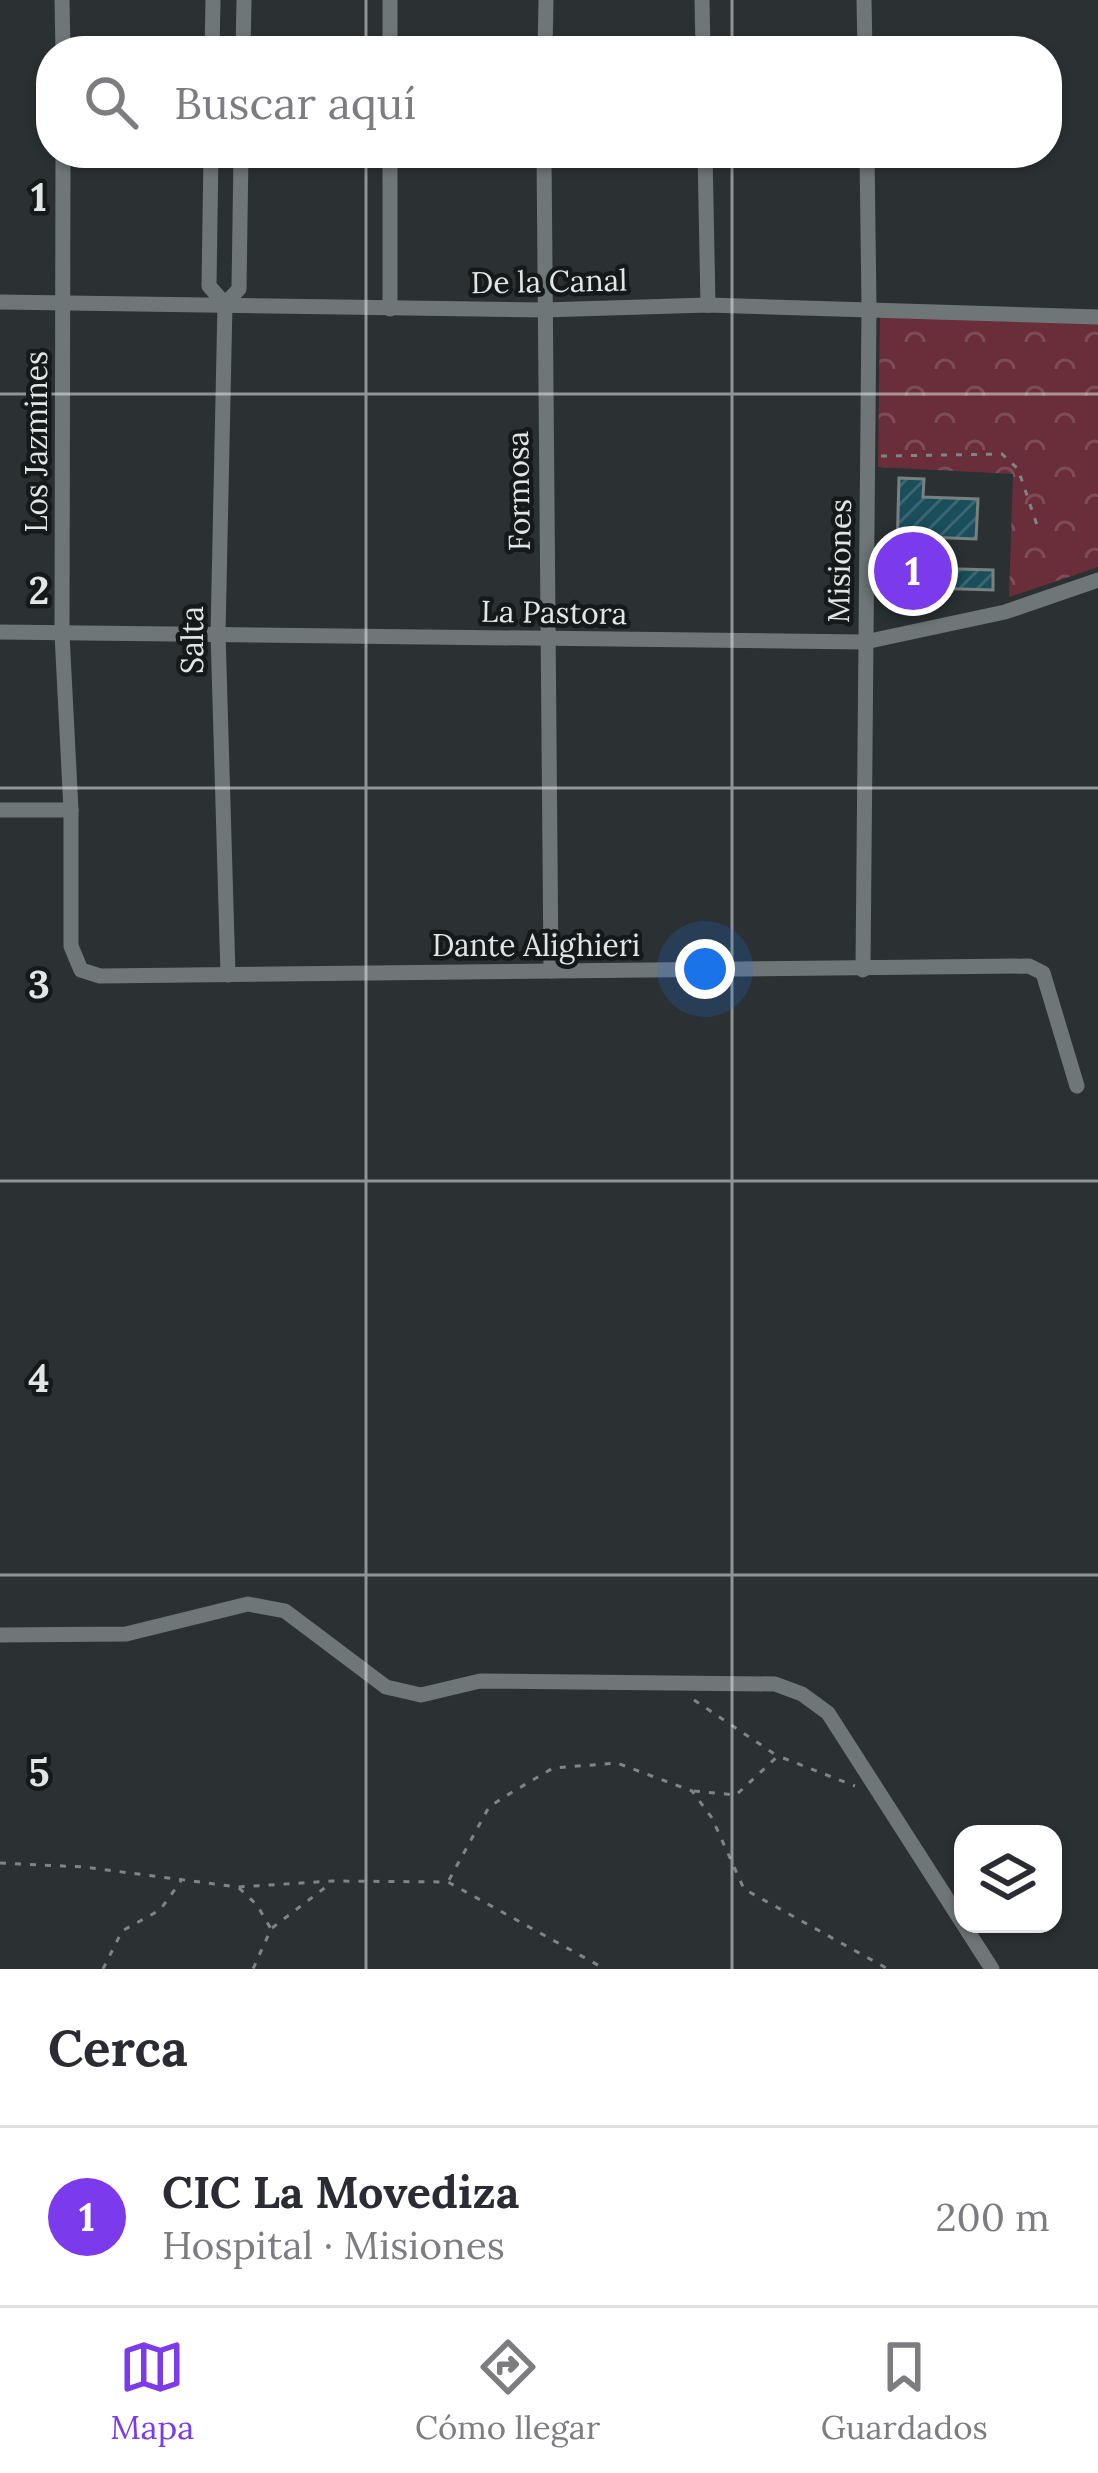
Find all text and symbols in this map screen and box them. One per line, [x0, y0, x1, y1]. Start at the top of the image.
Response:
search box [36, 36, 1062, 168]
icon: search [78, 69, 144, 135]
text: Buscar aquí [174, 74, 416, 131]
text: 1 [31, 172, 47, 222]
street label: De la Canal [471, 261, 627, 301]
street label: Los Jazmines [17, 351, 55, 533]
street label: Formosa [498, 431, 538, 551]
street label: Misiones [819, 499, 859, 623]
pin: 1 [874, 526, 952, 616]
text: 2 [29, 565, 49, 615]
street label: La Pastora [481, 592, 627, 632]
street label: Salta [173, 606, 211, 674]
street label: Dante Alighieri [432, 926, 640, 965]
your location [675, 939, 735, 999]
text: 3 [28, 959, 50, 1009]
text: 4 [28, 1353, 50, 1403]
text: 5 [28, 1747, 50, 1797]
map controls [954, 1825, 1062, 1933]
button: layers [954, 1825, 1062, 1933]
text: Cerca [48, 2015, 188, 2080]
text: CIC La Movediza [162, 2163, 519, 2220]
text: 1 [79, 2192, 95, 2242]
text: 200 m [935, 2192, 1050, 2242]
text: Hospital · Misiones [162, 2220, 505, 2270]
tab: Mapa [110, 2334, 194, 2448]
tab: Cómo llegar [415, 2334, 600, 2448]
tab: Guardados [821, 2334, 988, 2448]

